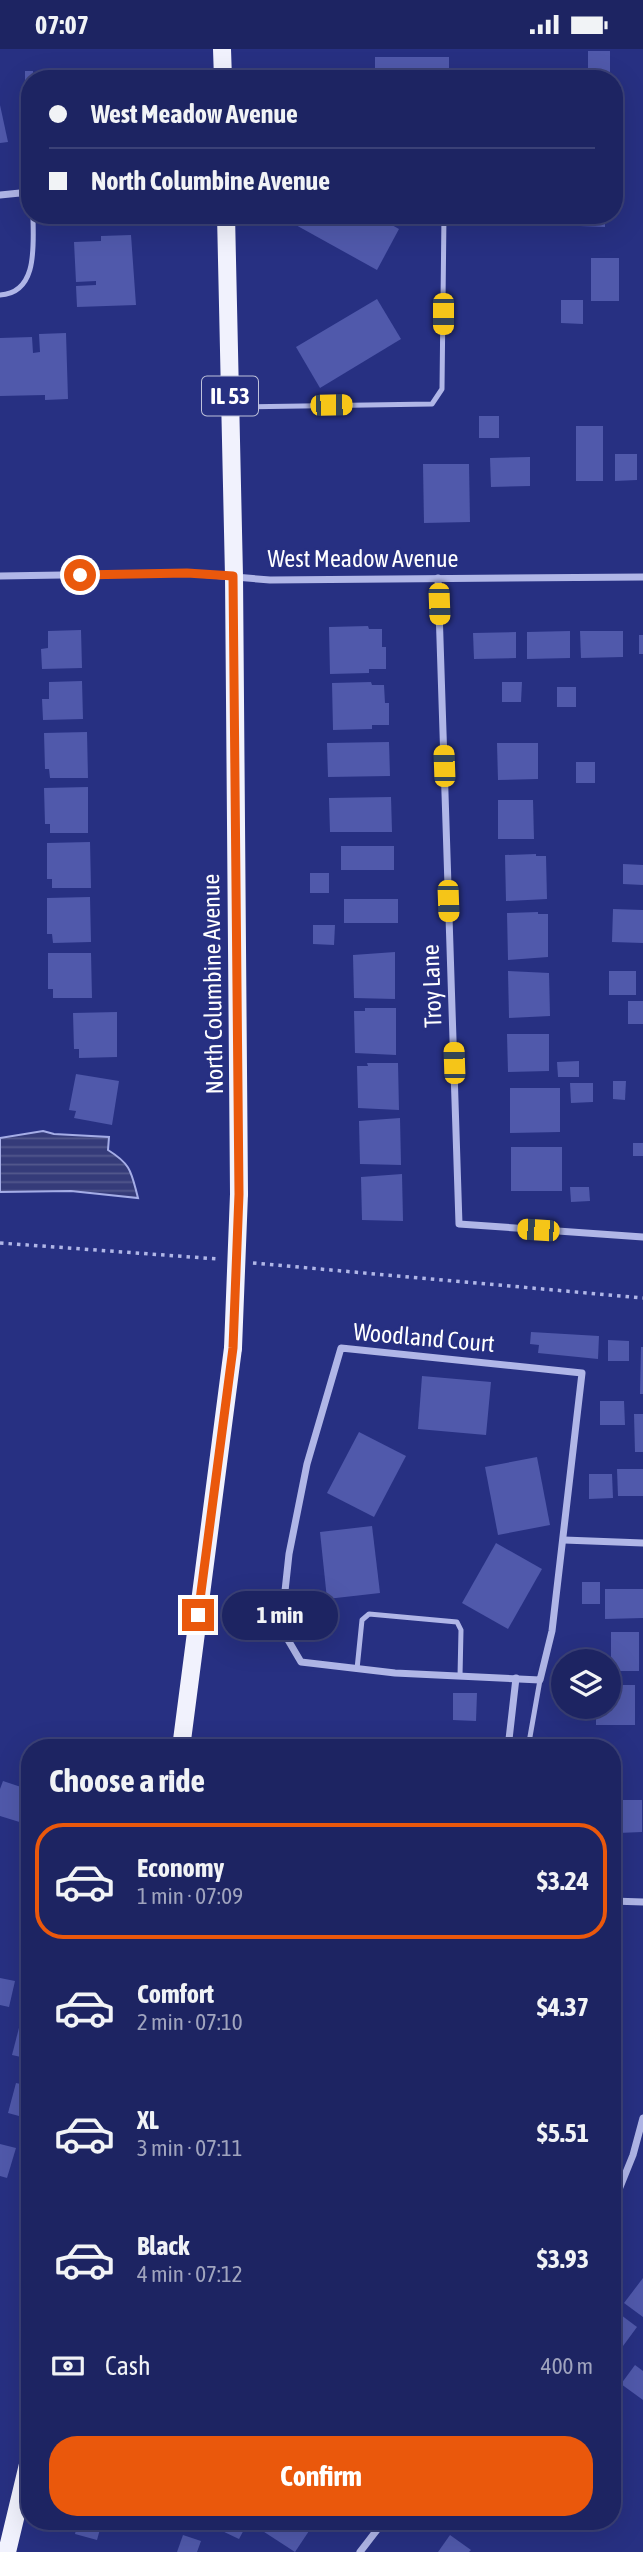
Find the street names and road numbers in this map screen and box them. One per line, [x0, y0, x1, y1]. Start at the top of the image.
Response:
road number: IL 53 [202, 377, 258, 415]
street label: West Meadow Avenue [268, 545, 458, 572]
street label: North Columbine Avenue [197, 873, 228, 1095]
street label: Troy Lane [417, 944, 446, 1028]
street label: Woodland Court [352, 1318, 496, 1357]

